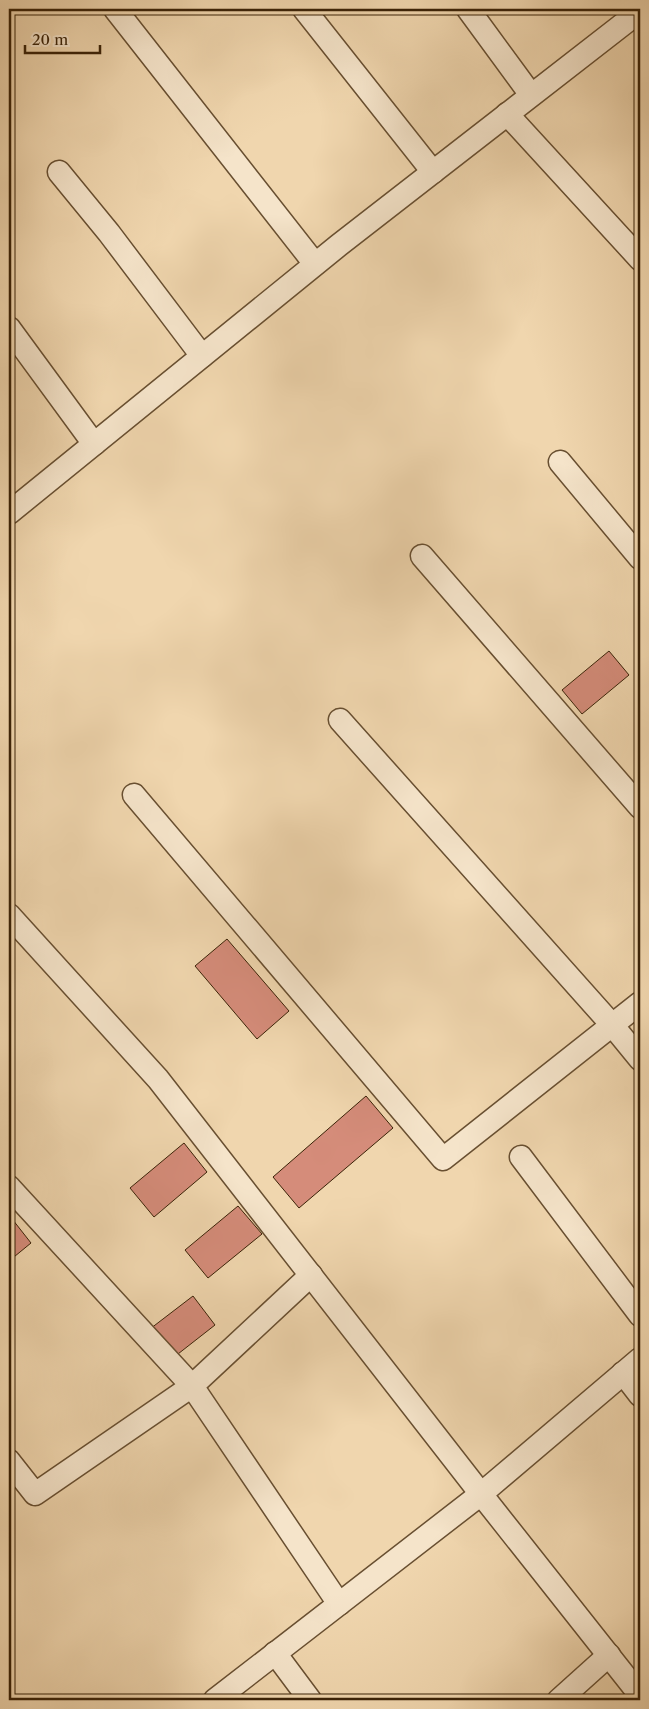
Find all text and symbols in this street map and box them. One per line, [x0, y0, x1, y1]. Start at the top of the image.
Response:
scale bar [25, 22, 100, 54]
text: 20 m [32, 30, 68, 49]

